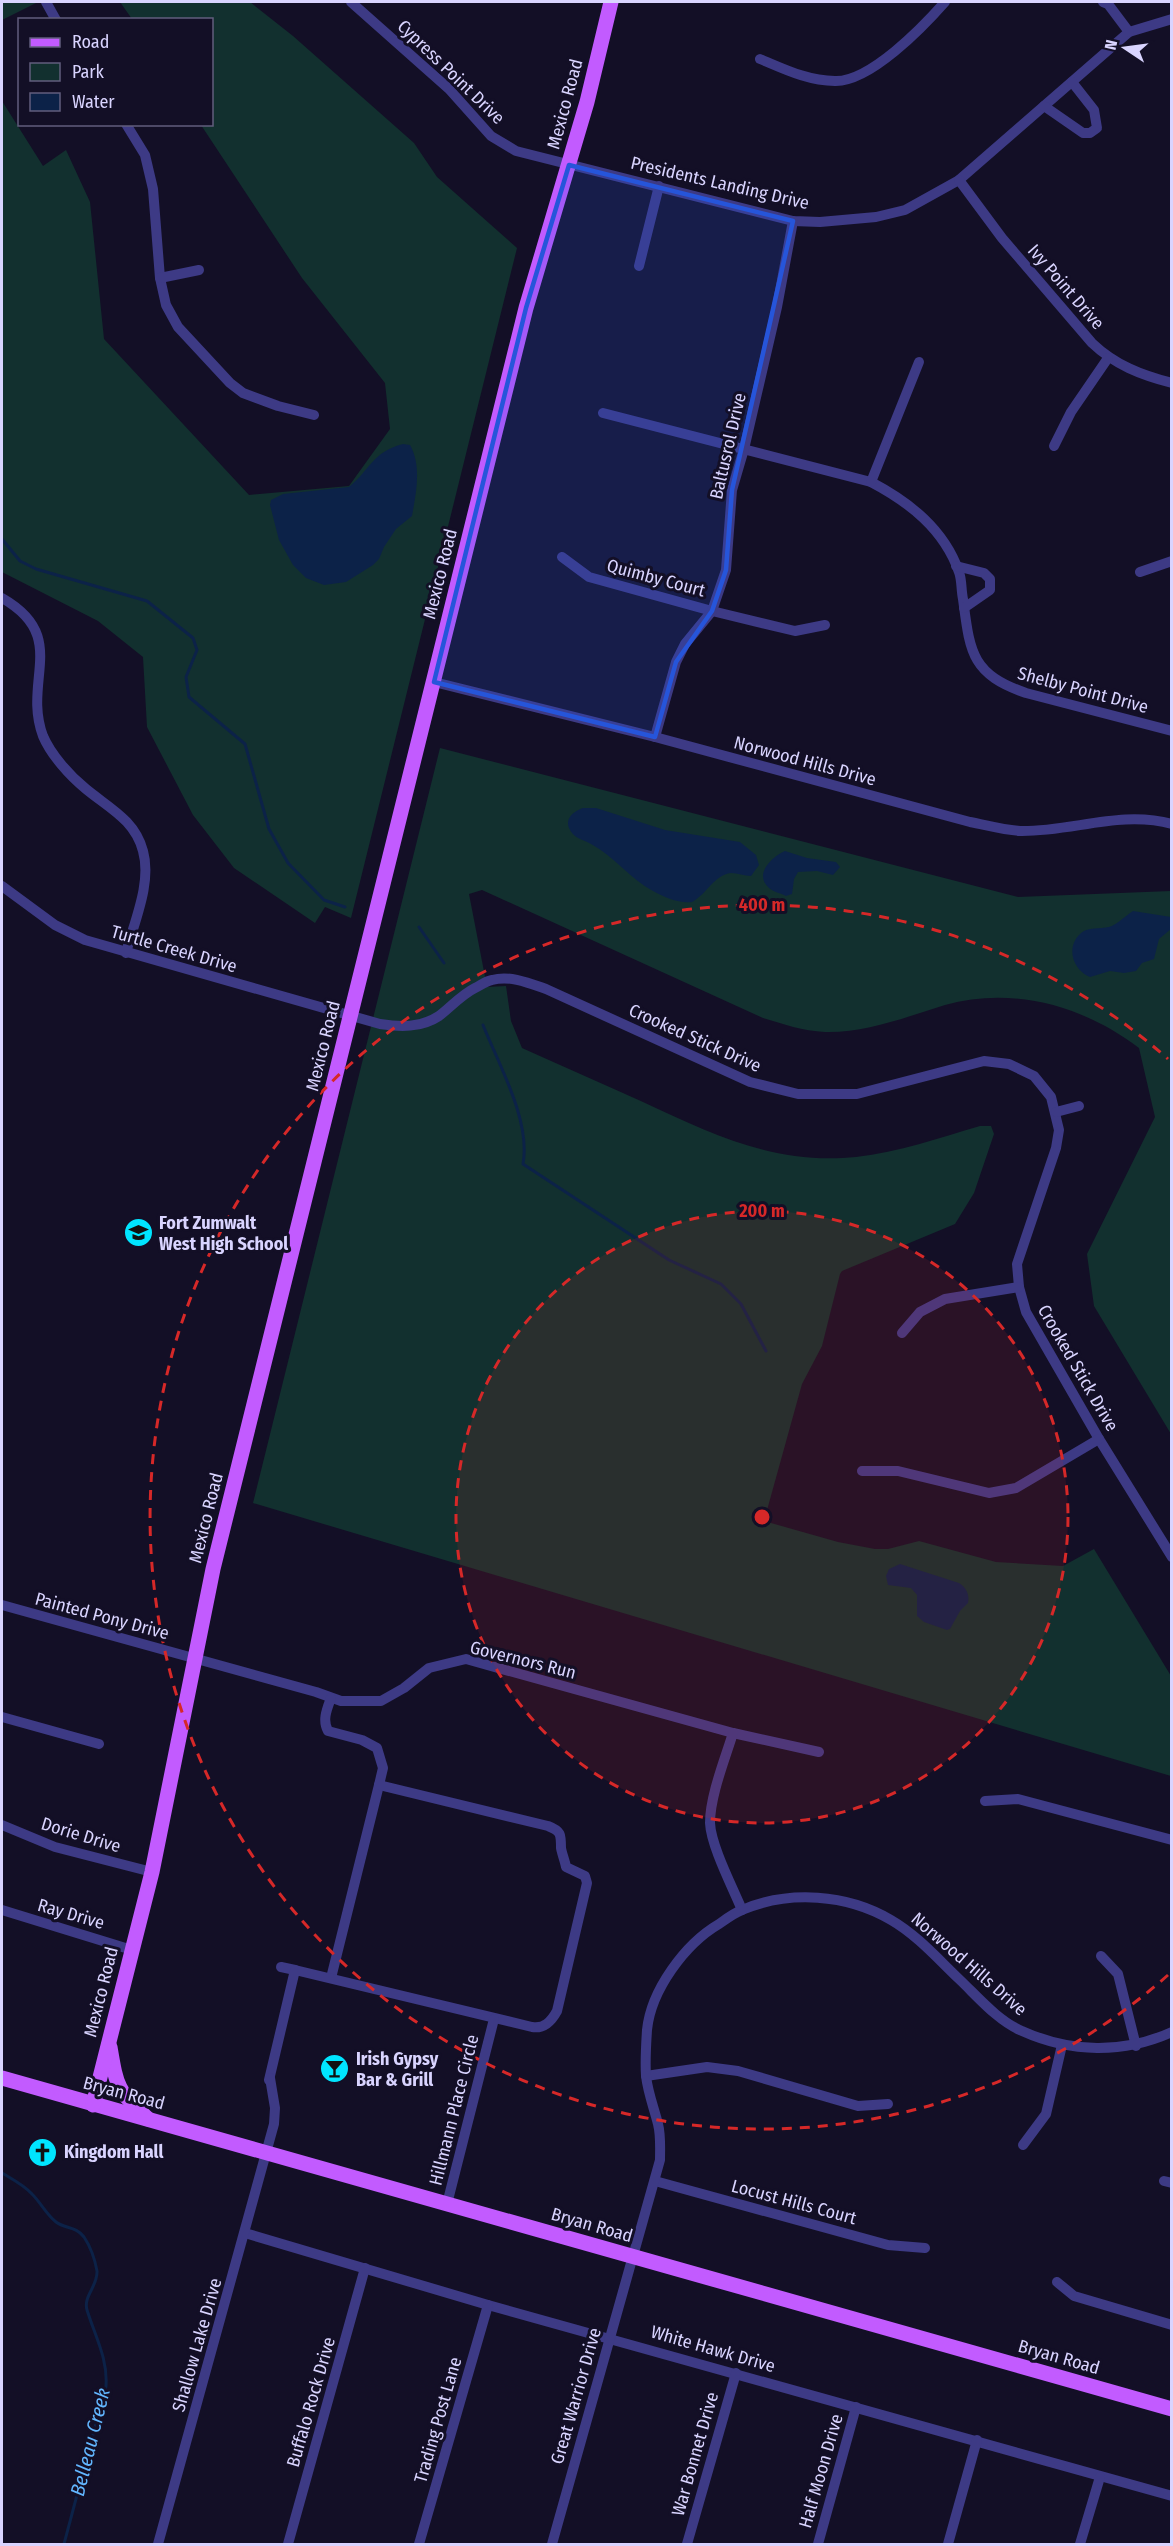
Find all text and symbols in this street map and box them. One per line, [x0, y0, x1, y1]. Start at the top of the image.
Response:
street label: Cypress Point Drive [393, 15, 509, 129]
legend [18, 18, 213, 126]
north arrow [1095, 18, 1155, 78]
text: Road [72, 31, 109, 53]
text: N [1101, 38, 1121, 52]
street label: Mexico Road [542, 57, 588, 151]
text: Park [72, 61, 105, 83]
text: Water [72, 91, 115, 113]
street label: Presidents Landing Drive [629, 152, 811, 214]
street label: Ivy Point Drive [1023, 240, 1109, 334]
street label: Baltusrol Drive [705, 391, 751, 501]
street label: Mexico Road [418, 527, 462, 621]
street label: Quimby Court [605, 554, 708, 602]
street label: Shelby Point Drive [1015, 662, 1151, 718]
street label: Norwood Hills Drive [732, 731, 879, 791]
text: 400 m [739, 894, 785, 916]
street label: Turtle Creek Drive [109, 921, 240, 978]
street label: Mexico Road [301, 999, 345, 1093]
street label: Crooked Stick Drive [625, 999, 765, 1077]
text: 200 m [738, 1200, 785, 1222]
place label: Fort Zumwalt West High School [159, 1212, 288, 1255]
school or university icon: Fort Zumwalt West High School [122, 1217, 154, 1249]
street label: Crooked Stick Drive [1033, 1301, 1123, 1435]
street label: Mexico Road [184, 1471, 228, 1565]
centre of rings [752, 1507, 772, 1527]
street label: Painted Pony Drive [33, 1588, 171, 1644]
street label: Governors Run [468, 1636, 578, 1684]
street label: Dorie Drive [39, 1812, 124, 1858]
street label: Ray Drive [35, 1894, 107, 1934]
street label: Norwood Hills Drive [907, 1908, 1031, 2020]
street label: Mexico Road [79, 1945, 123, 2039]
street label: Hillmann Place Circle [425, 2032, 483, 2188]
place label: Irish Gypsy Bar & Grill [356, 2048, 439, 2091]
bar icon: Irish Gypsy Bar & Grill [319, 2053, 351, 2085]
street label: Bryan Road [81, 2072, 167, 2114]
church icon: Kingdom Hall [27, 2136, 59, 2168]
place label: Kingdom Hall [64, 2141, 164, 2163]
street label: Locust Hills Court [729, 2175, 859, 2229]
street label: Bryan Road [549, 2203, 635, 2247]
street label: Shallow Lake Drive [167, 2276, 227, 2414]
street label: White Hawk Drive [648, 2321, 778, 2377]
street label: Great Warrior Drive [546, 2325, 606, 2467]
street label: Buffalo Rock Drive [282, 2334, 340, 2470]
street label: Bryan Road [1016, 2335, 1102, 2379]
street label: Trading Post Lane [410, 2354, 467, 2485]
water label: Belleau Creek [65, 2385, 115, 2499]
street label: War Bonnet Drive [667, 2390, 723, 2518]
street label: Half Moon Drive [794, 2411, 848, 2531]

